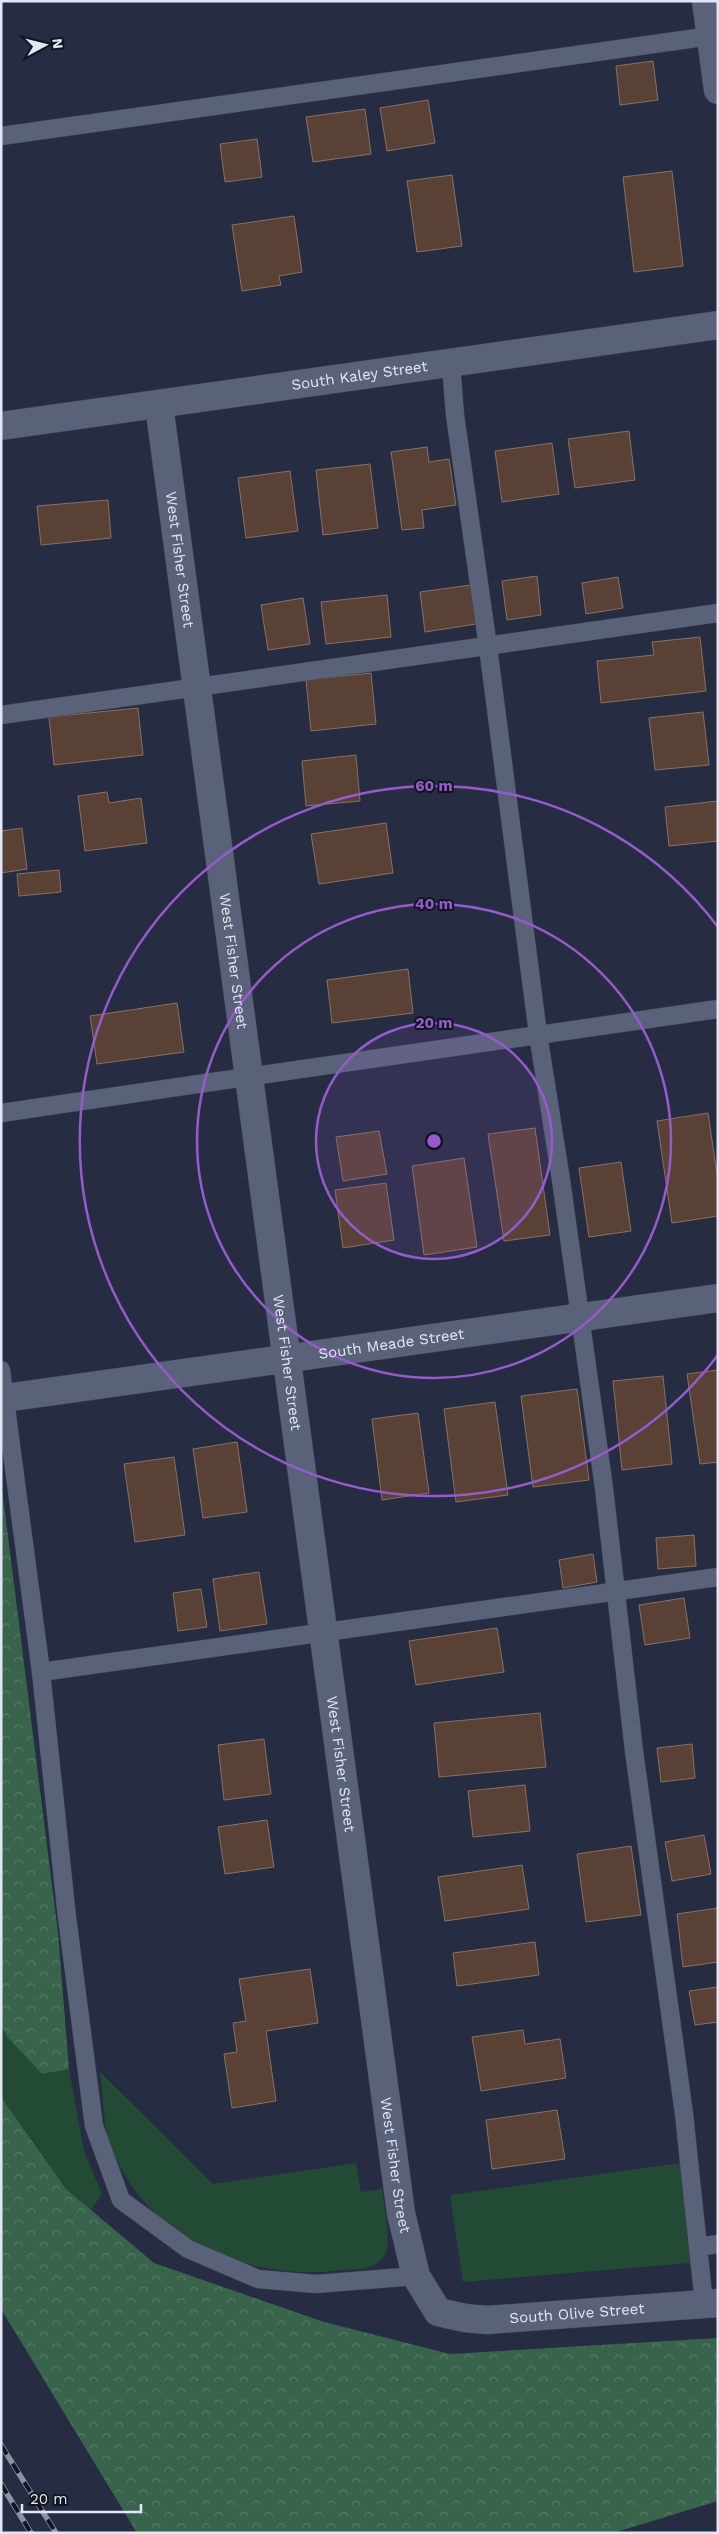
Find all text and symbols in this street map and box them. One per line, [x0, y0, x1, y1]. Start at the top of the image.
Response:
north arrow [20, 20, 70, 70]
text: N [49, 37, 66, 50]
street label: South Kaley Street [290, 357, 429, 394]
street label: West Fisher Street [162, 491, 198, 629]
text: 60 m [415, 777, 453, 795]
street label: West Fisher Street [215, 892, 252, 1031]
text: 40 m [415, 895, 453, 913]
text: 20 m [415, 1014, 453, 1032]
centre of rings [425, 1132, 443, 1150]
street label: West Fisher Street [269, 1293, 305, 1432]
street label: South Meade Street [317, 1325, 466, 1363]
street label: West Fisher Street [323, 1695, 359, 1834]
street label: West Fisher Street [377, 2096, 415, 2236]
street label: South Olive Street [509, 2299, 646, 2327]
scale bar [22, 2482, 141, 2514]
text: 20 m [30, 2490, 68, 2508]

